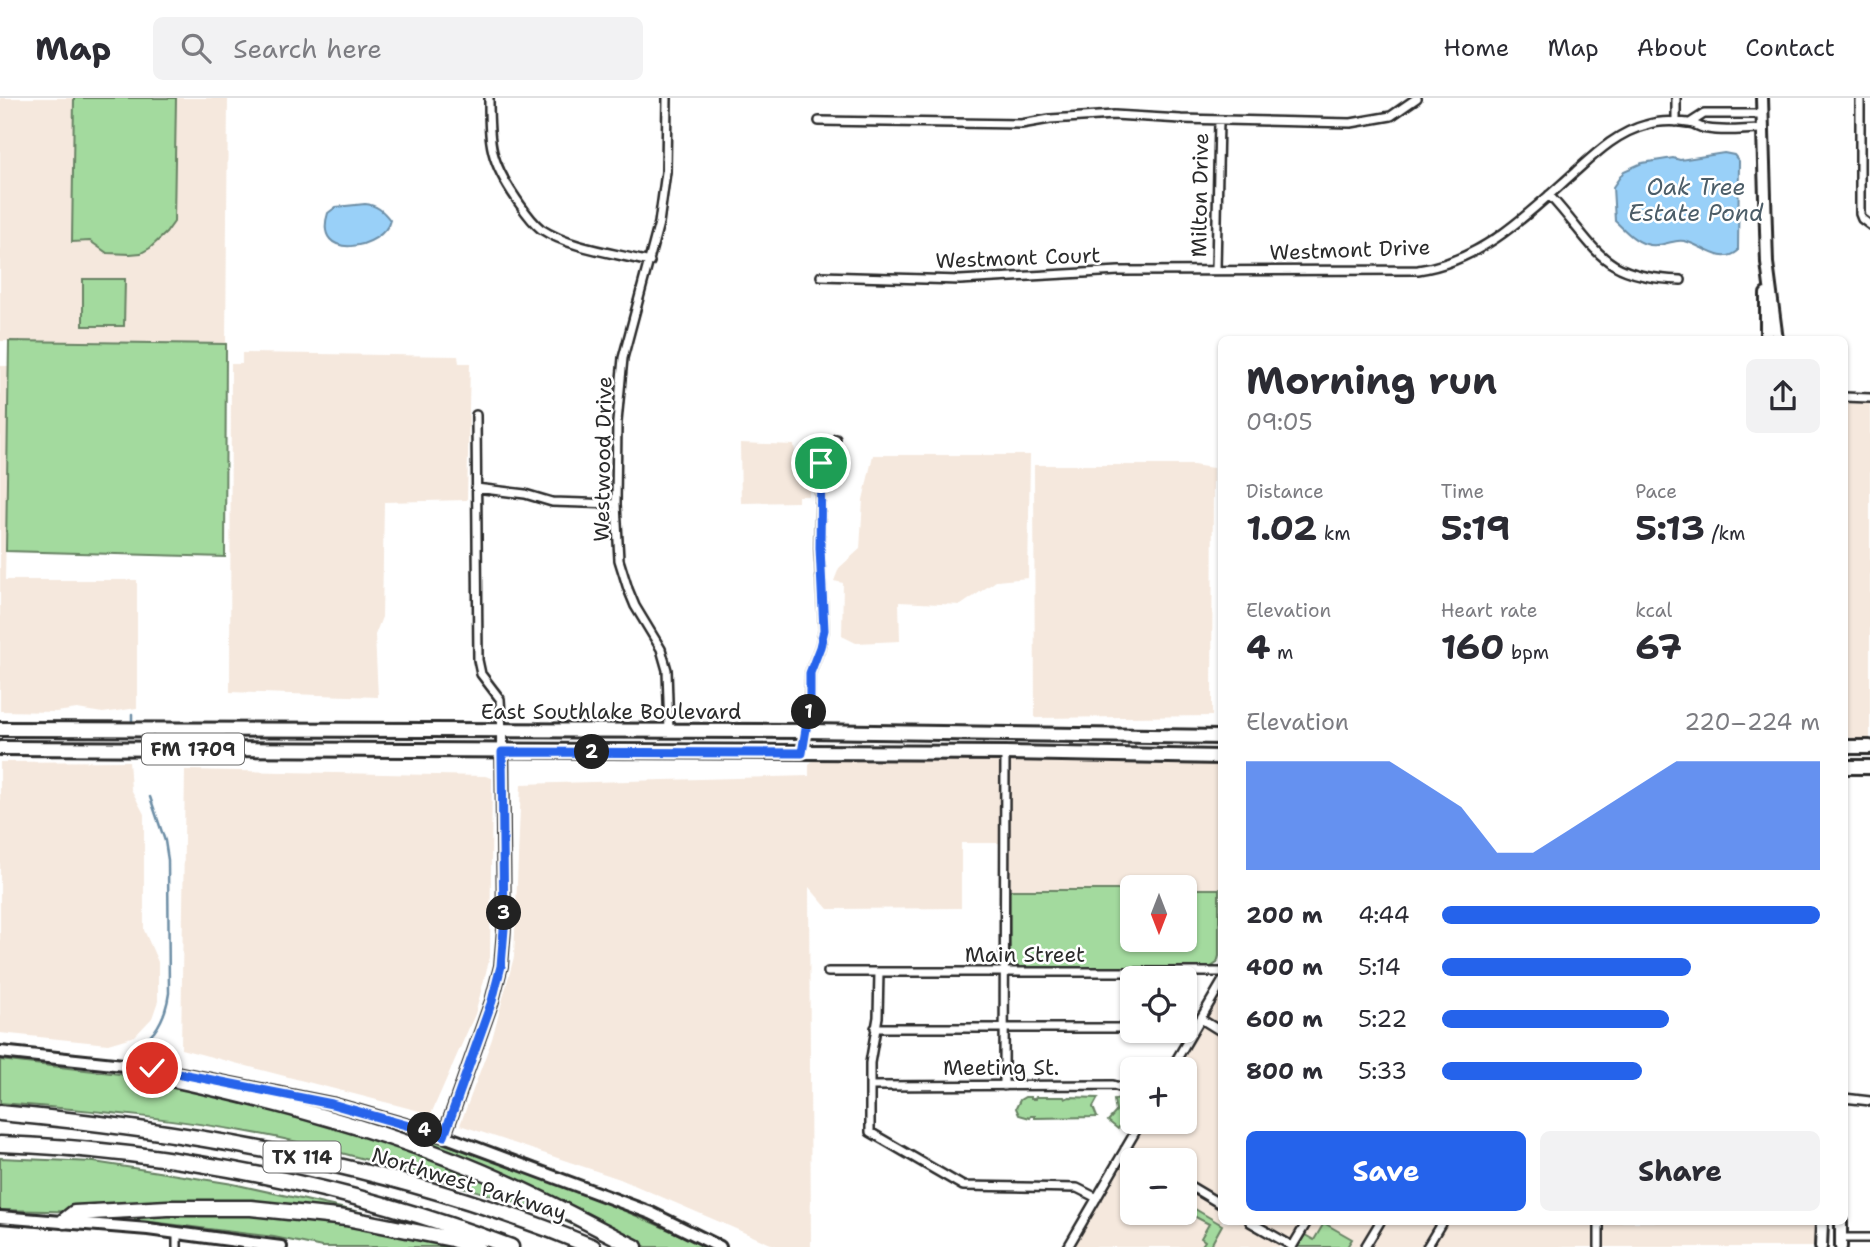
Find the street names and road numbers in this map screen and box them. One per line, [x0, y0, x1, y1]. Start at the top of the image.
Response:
street label: Milton Drive [1185, 132, 1215, 258]
street label: Westmont Drive [1269, 233, 1431, 267]
street label: Westmont Court [935, 241, 1101, 275]
street label: Westwood Drive [588, 376, 618, 542]
street label: East Southlake Boulevard [481, 698, 741, 726]
road number: FM 1709 [142, 734, 244, 764]
street label: Main Street [965, 941, 1085, 969]
street label: Meeting St. [943, 1054, 1059, 1082]
street label: Northwest Parkway [368, 1141, 570, 1227]
road number: TX 114 [264, 1142, 340, 1172]

